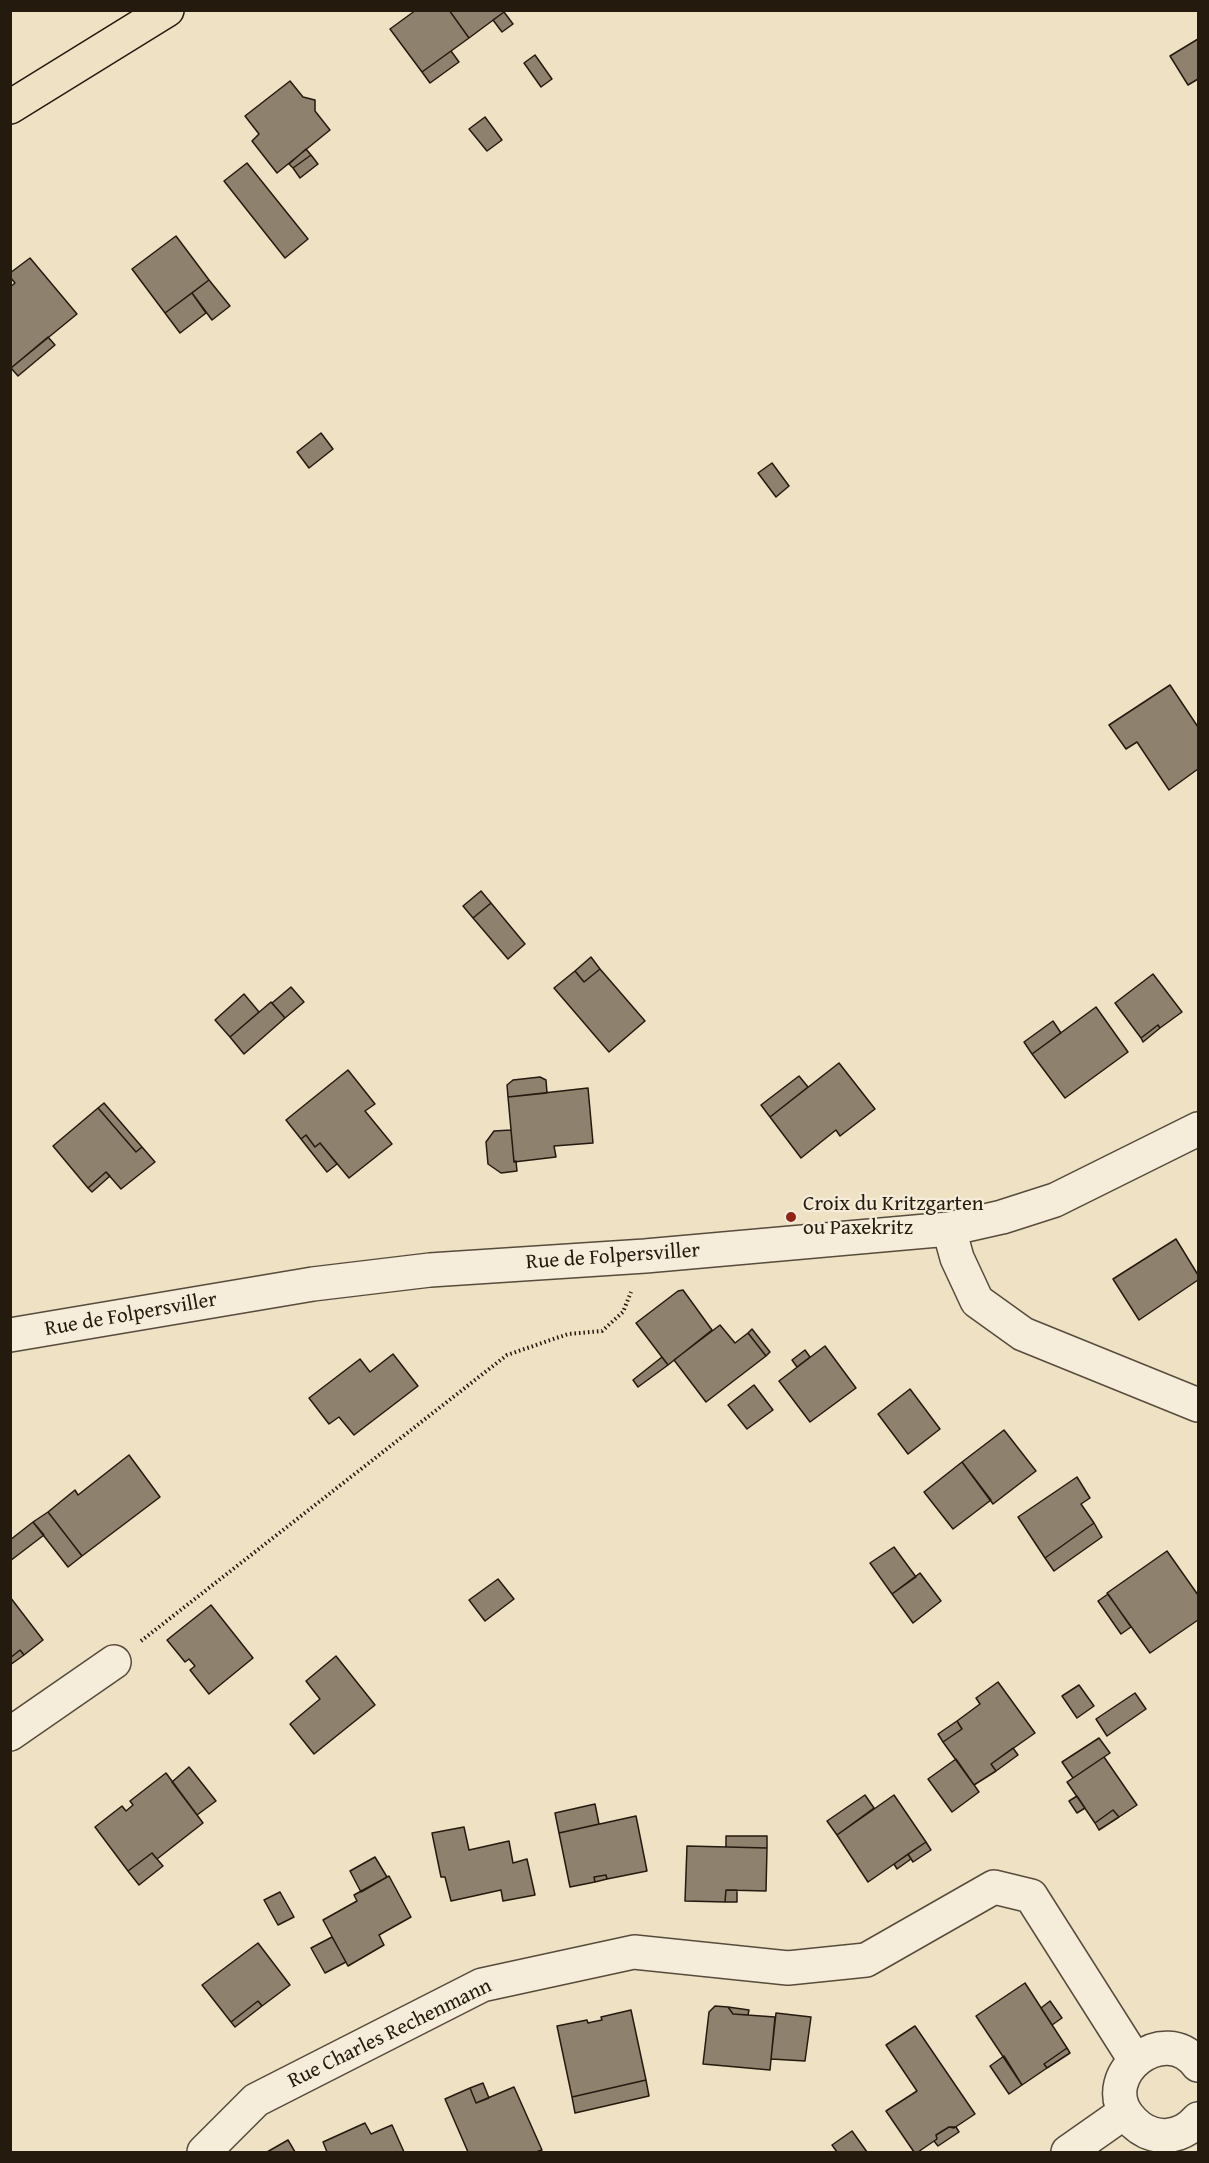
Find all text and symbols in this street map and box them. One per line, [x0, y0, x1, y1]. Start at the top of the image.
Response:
place label: Croix du Kritzgarten ou Paxekritz [803, 1192, 984, 1242]
marker: Croix du Kritzgarten ou Paxekritz [784, 1210, 798, 1224]
street label: Rue de Folpersviller [525, 1238, 701, 1276]
street label: Rue de Folpersviller [43, 1287, 219, 1343]
street label: Rue Charles Rechenmann [284, 1974, 496, 2094]

